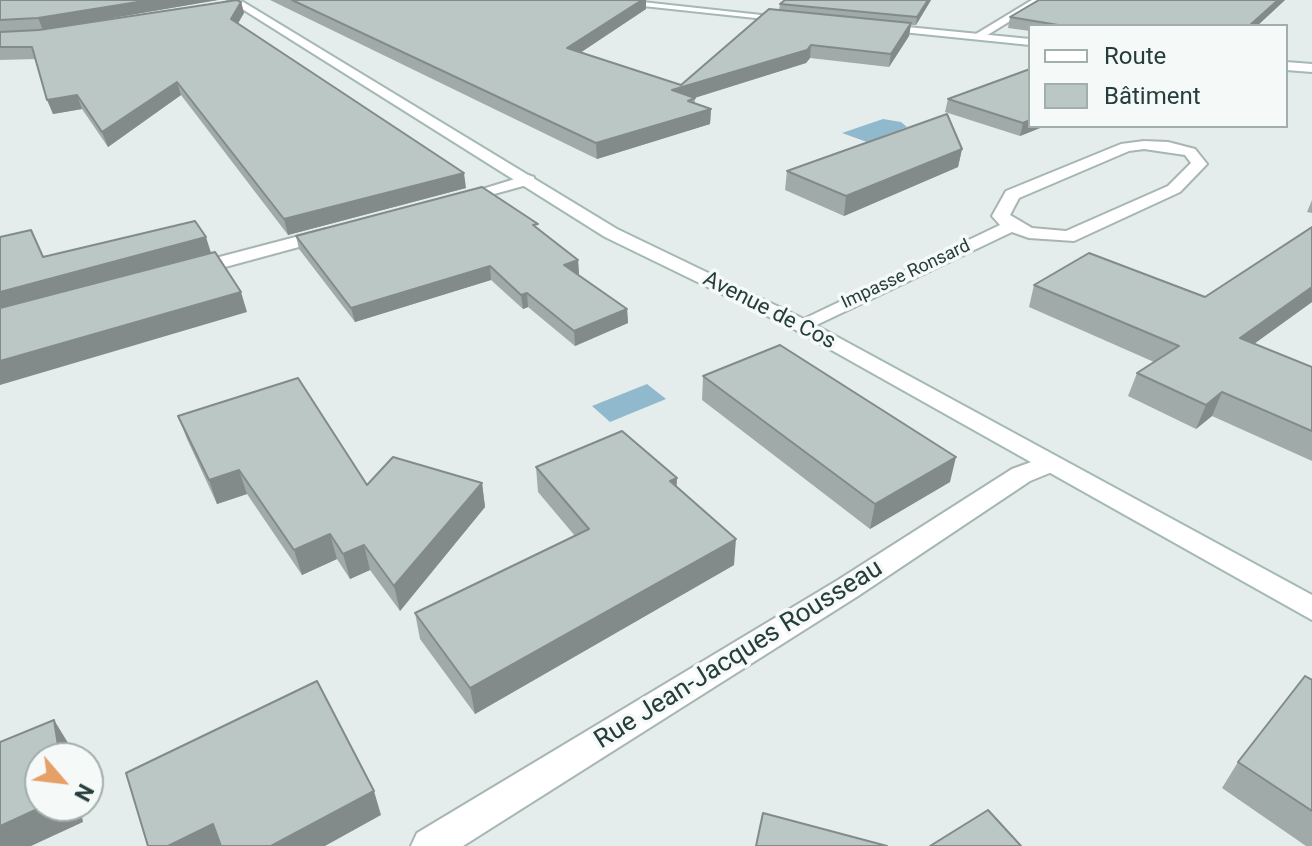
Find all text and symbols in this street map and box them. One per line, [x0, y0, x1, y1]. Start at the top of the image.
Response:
legend [1028, 24, 1288, 128]
text: Route [1104, 42, 1166, 70]
text: Bâtiment [1104, 82, 1201, 110]
street label: Impasse Ronsard [838, 236, 974, 314]
street label: Avenue de Cos [698, 266, 840, 356]
street label: Rue Jean-Jacques Rousseau [589, 553, 889, 757]
north arrow [24, 742, 104, 822]
text: N [69, 780, 99, 805]

